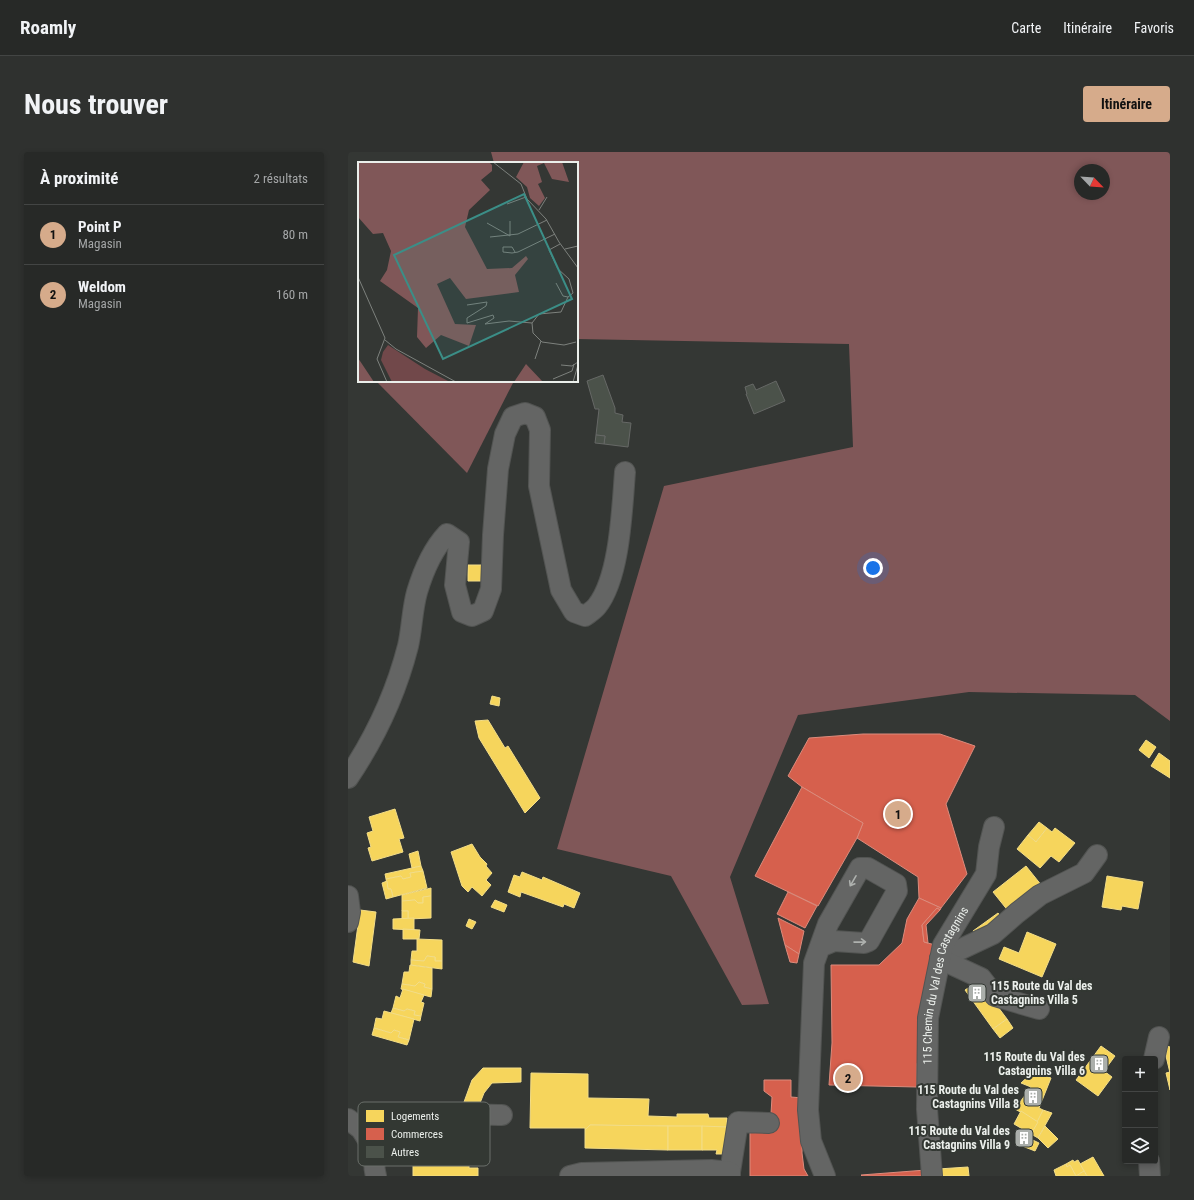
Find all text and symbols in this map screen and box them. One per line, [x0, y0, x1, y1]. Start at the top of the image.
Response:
text: Roamly [20, 16, 76, 39]
text: Carte [1011, 20, 1041, 36]
text: Itinéraire [1063, 20, 1112, 36]
text: Favoris [1134, 20, 1174, 36]
button: Itinéraire [1083, 86, 1170, 122]
text: Nous trouver [24, 88, 168, 121]
inset map [358, 162, 578, 382]
north arrow [1074, 164, 1110, 200]
text: À proximité [40, 168, 118, 188]
text: 2 résultats [254, 171, 308, 186]
text: Point P [78, 218, 122, 236]
text: 1 [50, 227, 56, 242]
text: 80 m [282, 227, 308, 242]
text: Magasin [78, 236, 122, 251]
text: Weldom [78, 278, 126, 296]
text: 2 [50, 287, 56, 302]
text: 160 m [276, 287, 308, 302]
text: Magasin [78, 296, 122, 311]
your location [863, 558, 883, 578]
pin: 1 [885, 799, 911, 829]
one-way arrow [848, 875, 856, 887]
street label: 115 Chemin du Val des Castagnins [920, 904, 972, 1065]
one-way arrow [853, 939, 866, 946]
place label: 115 Route du Val des Castagnins Villa 5 [991, 979, 1093, 1007]
building icon: 115 Route du Val des Castagnins Villa 5 [966, 982, 988, 1004]
place label: 115 Route du Val des Castagnins Villa 6 [983, 1050, 1086, 1078]
building icon: 115 Route du Val des Castagnins Villa 6 [1088, 1053, 1110, 1075]
map controls [1122, 1056, 1158, 1164]
button: + [1122, 1056, 1158, 1092]
pin: 2 [835, 1063, 861, 1093]
place label: 115 Route du Val des Castagnins Villa 8 [917, 1083, 1020, 1111]
building icon: 115 Route du Val des Castagnins Villa 8 [1022, 1086, 1044, 1108]
button: − [1122, 1092, 1158, 1128]
legend [358, 1102, 490, 1166]
text: Logements [391, 1110, 439, 1123]
place label: 115 Route du Val des Castagnins Villa 9 [908, 1124, 1011, 1152]
building icon: 115 Route du Val des Castagnins Villa 9 [1013, 1127, 1035, 1149]
text: Commerces [391, 1128, 443, 1141]
button: layers [1122, 1128, 1158, 1164]
text: Autres [391, 1146, 419, 1159]

